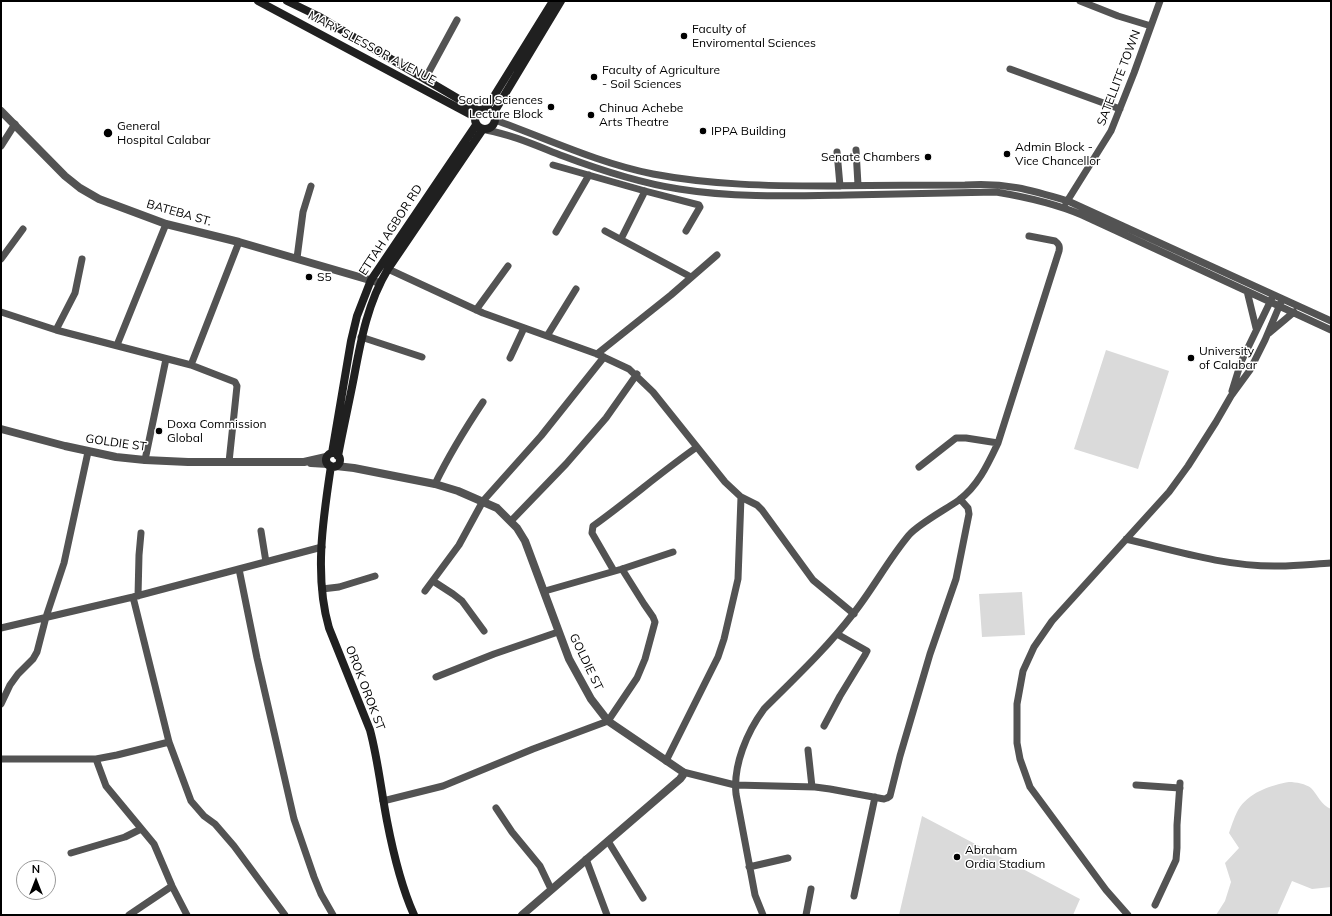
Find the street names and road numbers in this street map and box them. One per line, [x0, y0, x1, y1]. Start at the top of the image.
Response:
street label: MARY SLESSOR AVENUE [306, 8, 438, 88]
street label: SATELLITE TOWN [1094, 28, 1144, 128]
street label: ETTAH AGBOR RD [356, 182, 426, 278]
street label: BATEBA ST. [145, 197, 213, 229]
street label: GOLDIE ST [85, 432, 147, 454]
street label: GOLDIE ST [566, 631, 606, 693]
street label: OROK OROK ST [342, 644, 388, 732]

